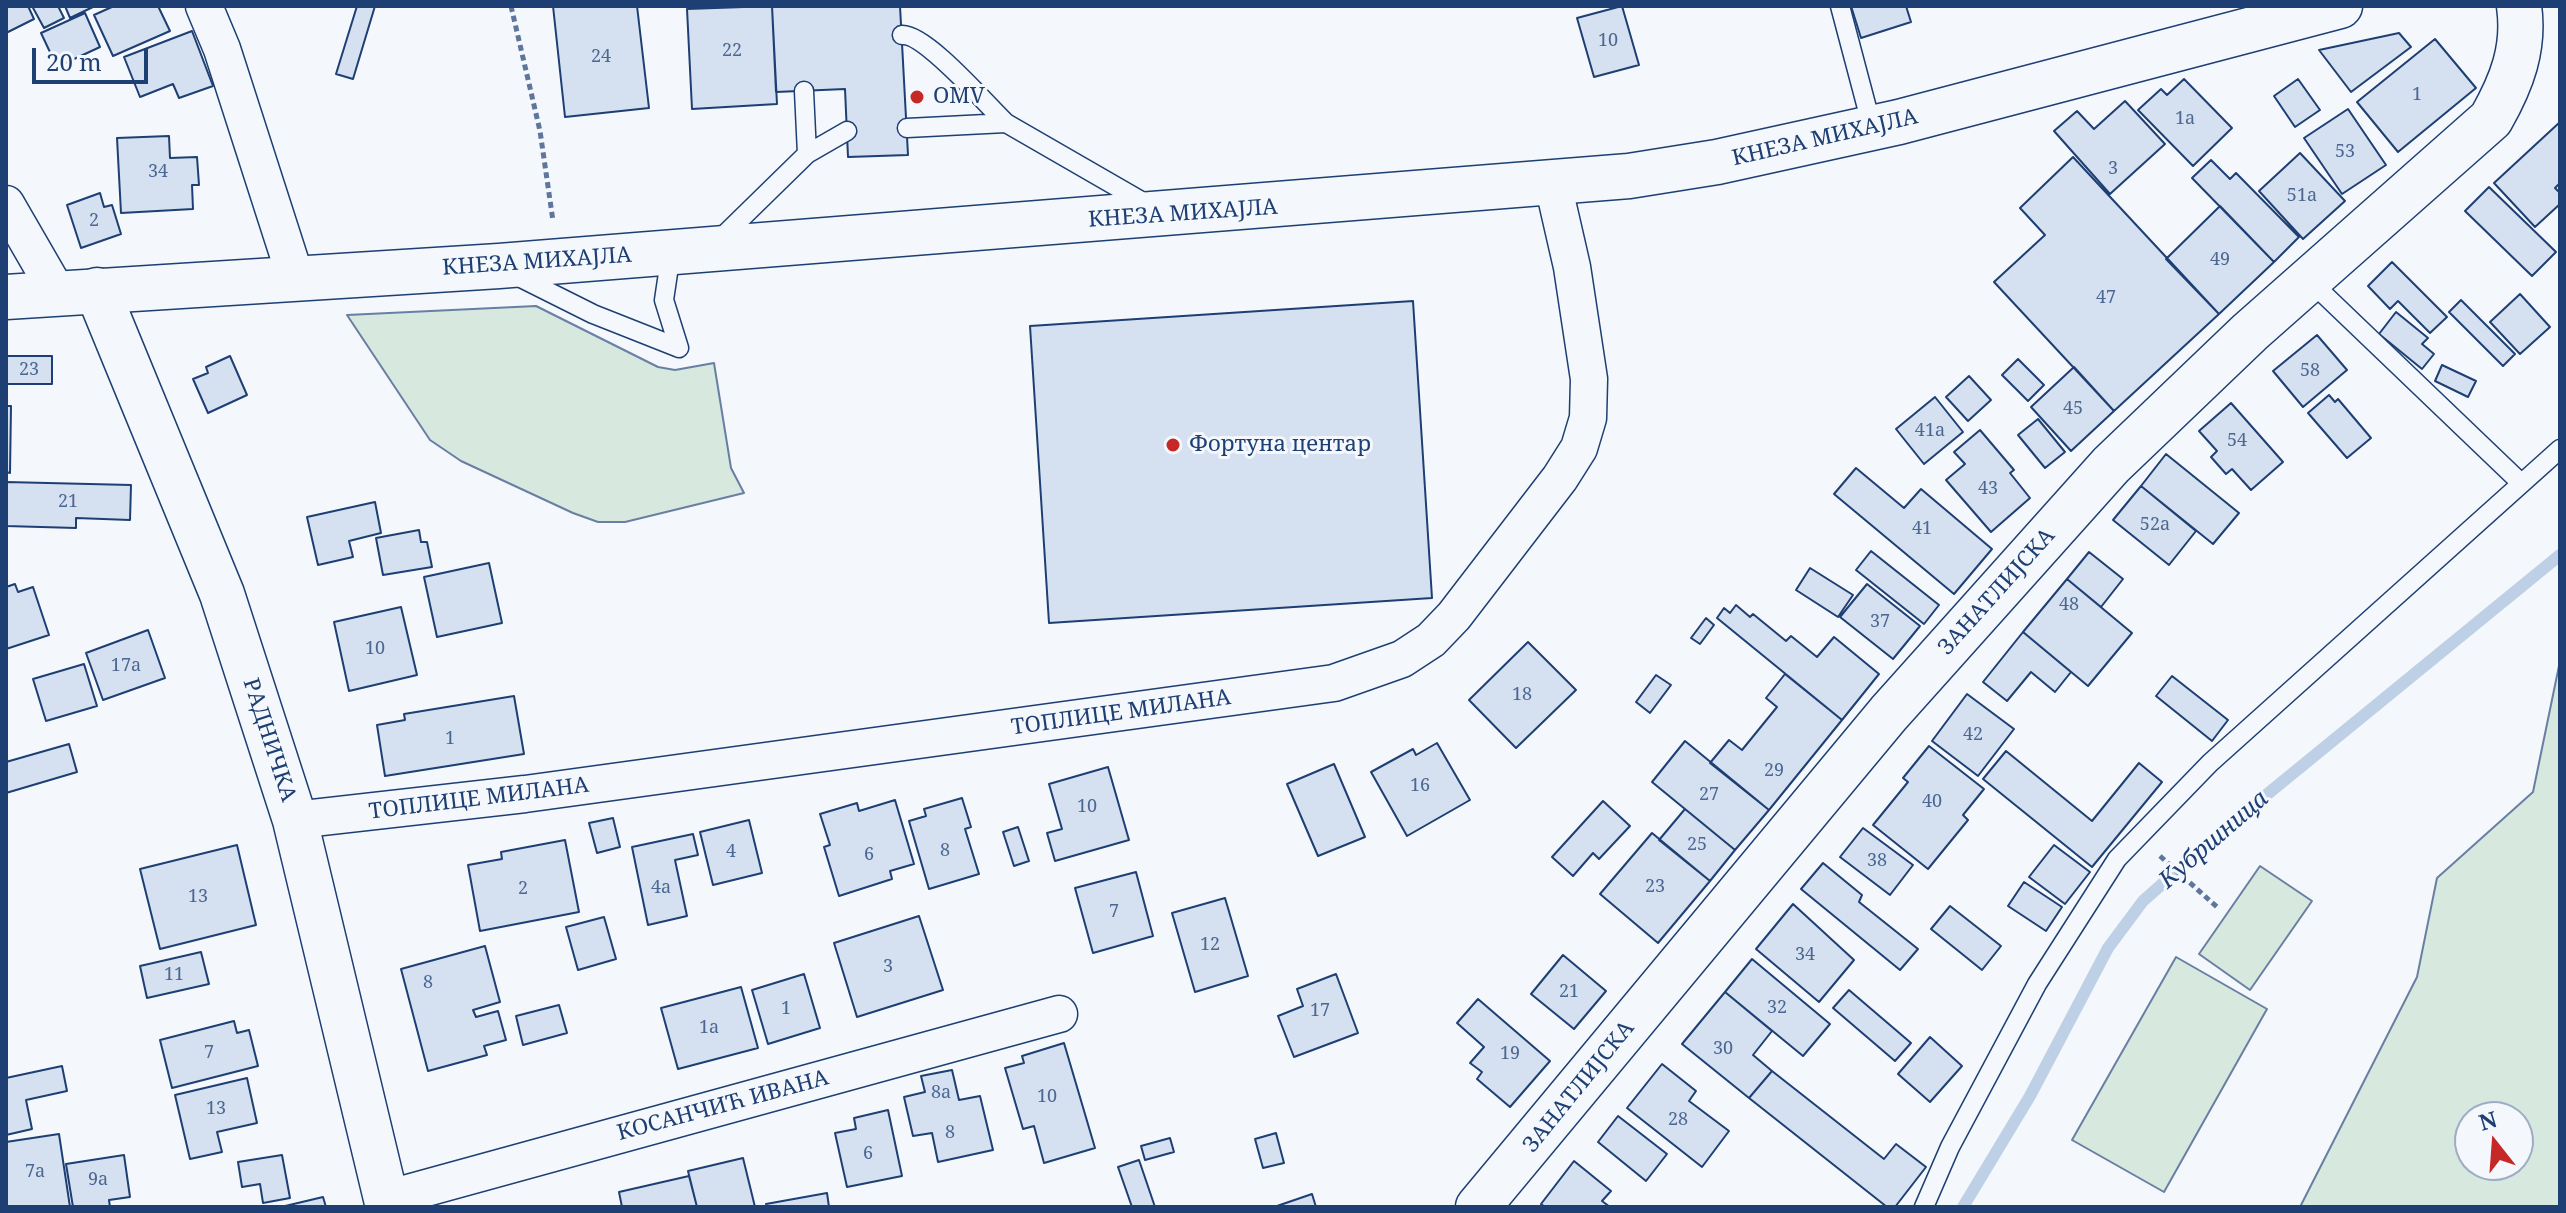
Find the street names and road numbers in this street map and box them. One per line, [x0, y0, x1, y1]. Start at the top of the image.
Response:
street label: КНЕЗА МИХАЈЛА [1730, 104, 1920, 172]
street label: КНЕЗА МИХАЈЛА [1088, 194, 1278, 234]
street label: КНЕЗА МИХАЈЛА [442, 242, 632, 282]
street label: ЗАНАТЛИЈСКА [1933, 523, 2061, 661]
street label: РАДНИЧКА [237, 675, 301, 805]
street label: ТОПЛИЦЕ МИЛАНА [1010, 685, 1232, 741]
street label: ТОПЛИЦЕ МИЛАНА [368, 772, 590, 826]
street label: ЗАНАТЛИЈСКА [1518, 1016, 1640, 1158]
street label: КОСАНЧИЋ ИВАНА [614, 1065, 832, 1147]

